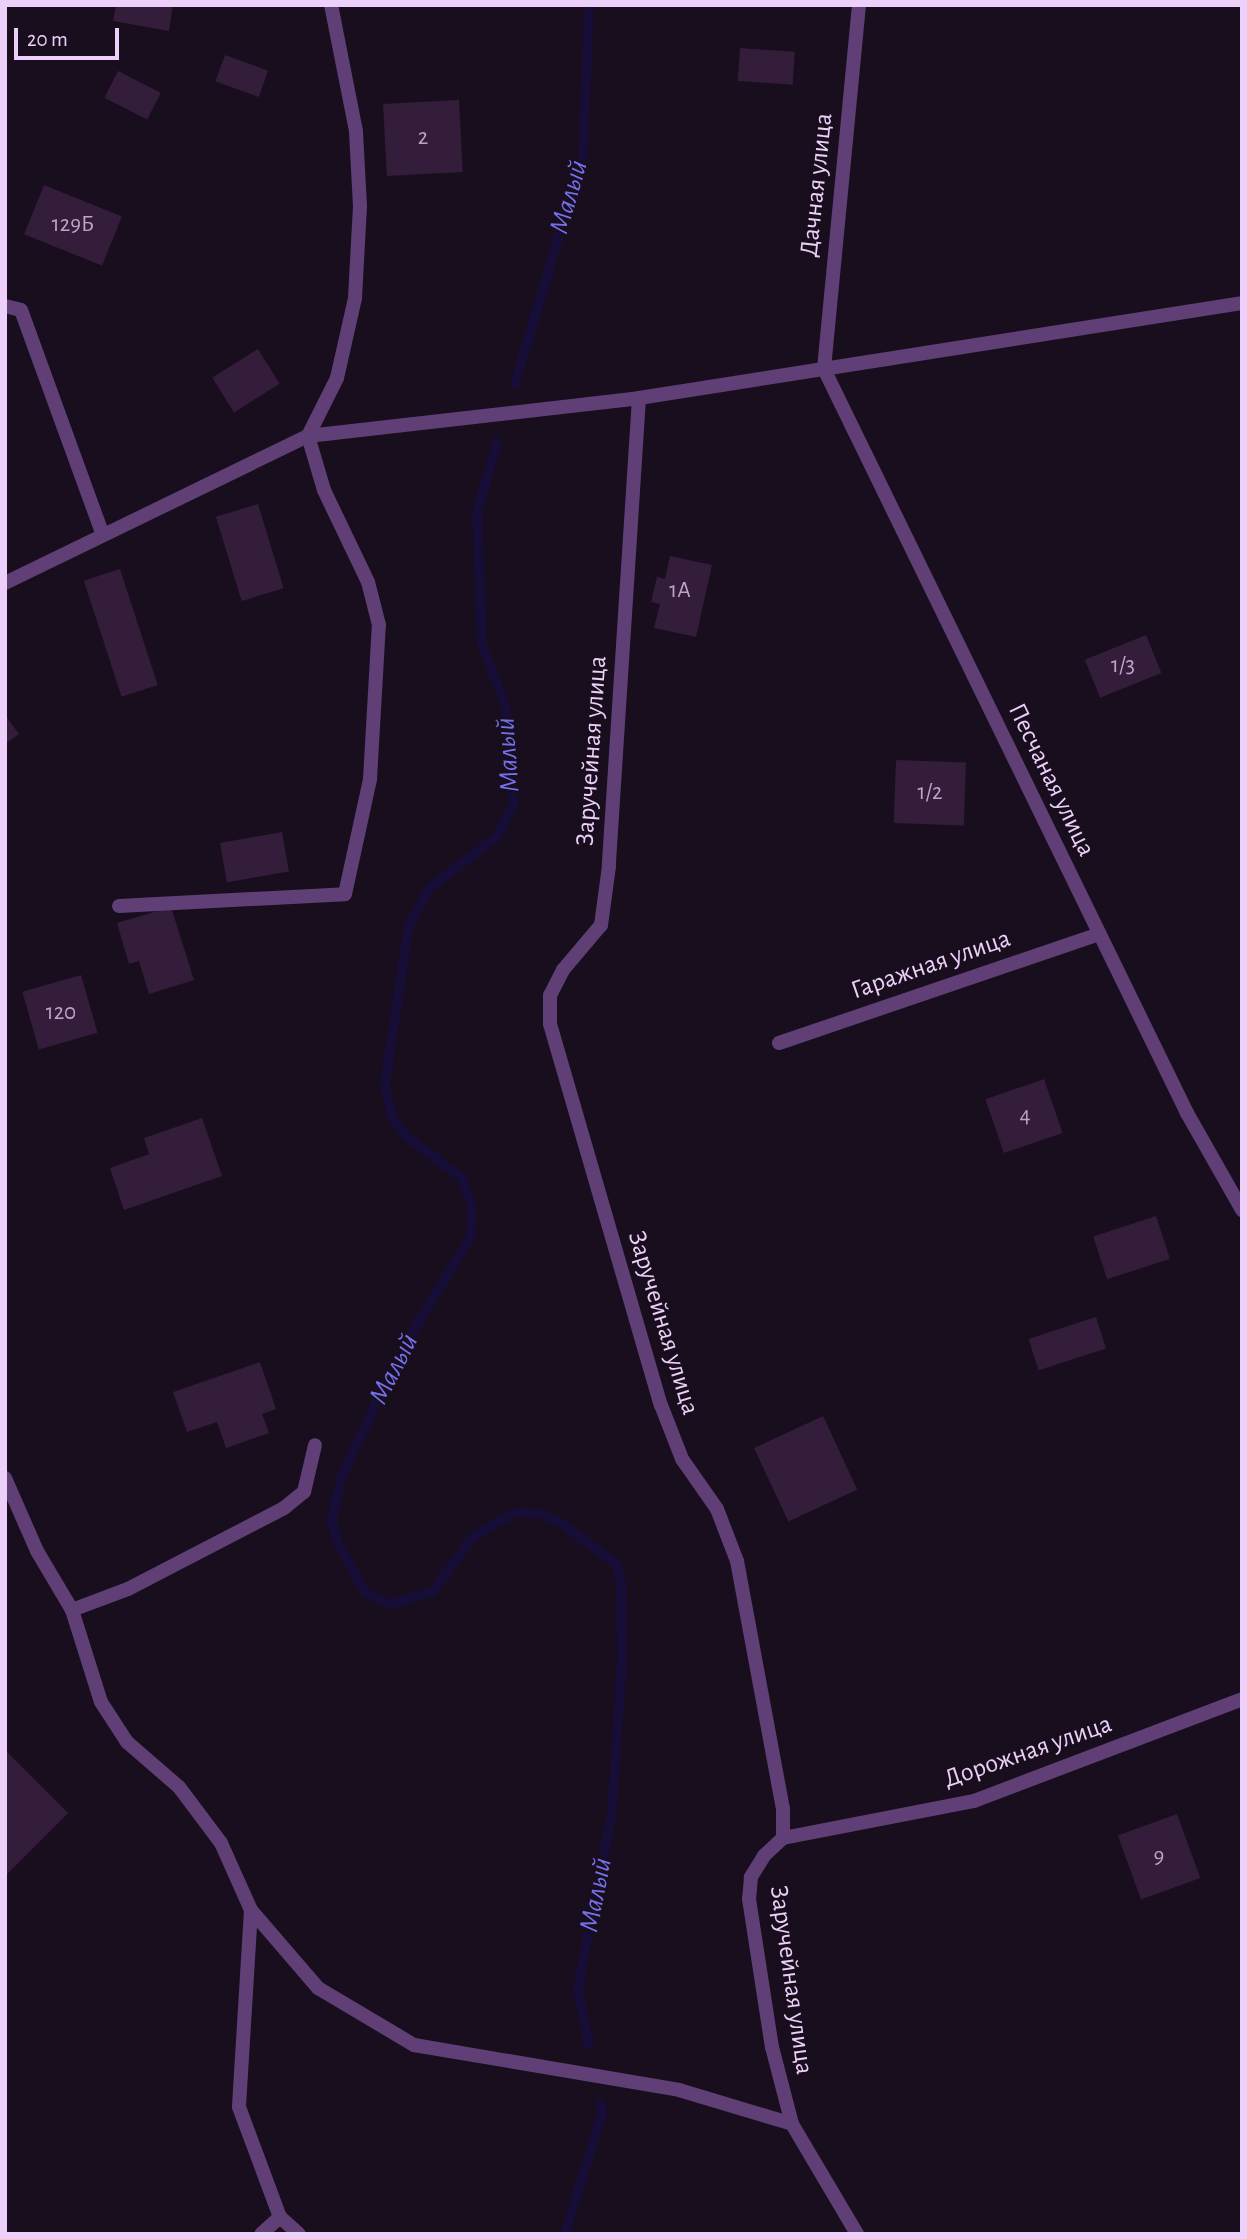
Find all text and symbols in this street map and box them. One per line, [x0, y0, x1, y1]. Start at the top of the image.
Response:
scale bar [18, 14, 122, 58]
text: 20 m [27, 29, 68, 50]
street label: Дачная улица [794, 112, 840, 258]
house number: 2 [418, 124, 428, 152]
water label: Малый [543, 156, 595, 238]
house number: 129Б [52, 211, 94, 239]
house number: 1А [669, 577, 691, 605]
house number: 1/3 [1111, 652, 1135, 680]
street label: Заручейная улица [570, 655, 614, 847]
street label: Песчаная улица [1000, 698, 1102, 862]
water label: Малый [489, 717, 527, 793]
house number: 1/2 [918, 779, 942, 807]
street label: Гаражная улица [847, 923, 1015, 1007]
house number: 120 [46, 999, 76, 1027]
house number: 4 [1019, 1102, 1031, 1130]
street label: Заручейная улица [620, 1227, 706, 1419]
water label: Малый [362, 1328, 426, 1410]
street label: Дорожная улица [940, 1709, 1116, 1795]
house number: 9 [1154, 1843, 1164, 1871]
water label: Малый [572, 1855, 620, 1935]
street label: Заручейная улица [762, 1884, 820, 2076]

